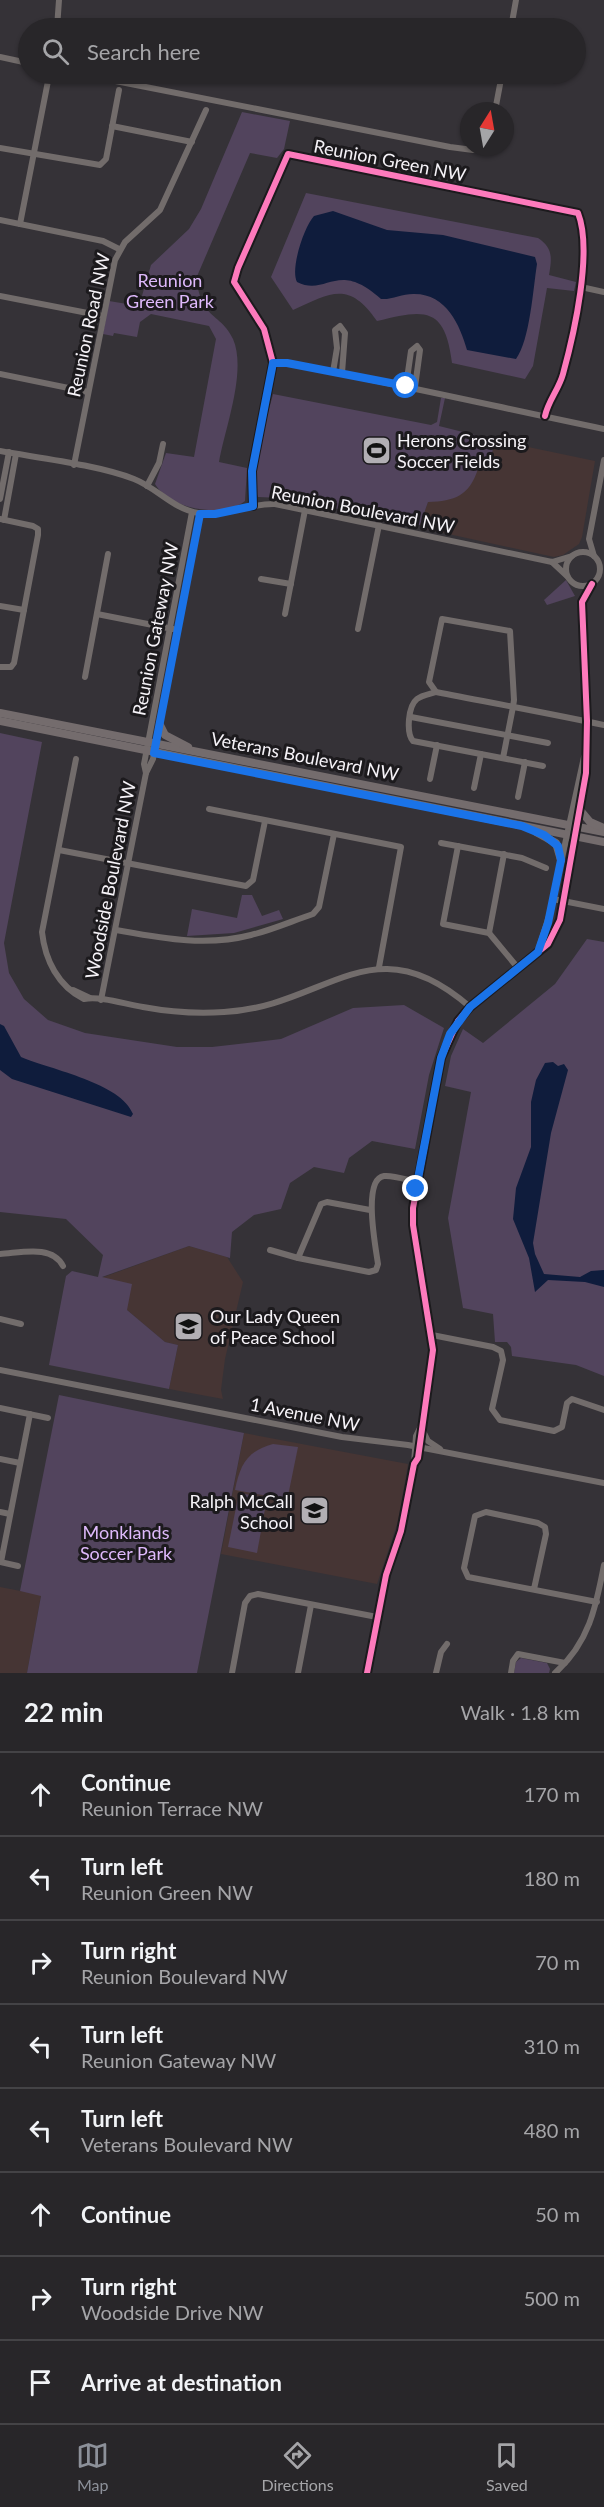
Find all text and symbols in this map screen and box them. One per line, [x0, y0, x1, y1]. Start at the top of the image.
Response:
search box [18, 18, 586, 84]
icon: search [39, 35, 72, 68]
text: Search here [87, 38, 200, 65]
north arrow [460, 102, 514, 156]
street label: Reunion Green NW [312, 134, 468, 186]
street label: Reunion Road NW [62, 251, 114, 399]
park label: Reunion Green Park [126, 269, 215, 312]
route start [392, 372, 418, 398]
place label: Herons Crossing Soccer Fields [397, 429, 526, 472]
sports icon: Herons Crossing Soccer Fields [360, 434, 392, 466]
street label: Reunion Boulevard NW [270, 480, 457, 538]
street label: Reunion Gateway NW [127, 540, 183, 717]
street label: Veterans Boulevard NW [209, 727, 401, 785]
street label: Woodside Boulevard NW [80, 779, 140, 981]
route end [402, 1175, 428, 1201]
place label: Our Lady Queen of Peace School [210, 1305, 340, 1348]
school or university icon: Our Lady Queen of Peace School [173, 1310, 205, 1342]
street label: 1 Avenue NW [248, 1393, 362, 1435]
place label: Ralph McCall School [190, 1490, 293, 1533]
school or university icon: Ralph McCall School [298, 1495, 330, 1527]
park label: Monklands Soccer Park [80, 1521, 173, 1564]
text: 22 min [24, 1696, 104, 1728]
text: Walk · 1.8 km [461, 1700, 580, 1724]
text: Continue [81, 1769, 171, 1796]
icon: ahead [24, 1778, 57, 1811]
text: 170 m [524, 1782, 580, 1806]
text: Reunion Terrace NW [81, 1796, 263, 1820]
text: Turn left [81, 1853, 163, 1880]
icon: left [24, 1862, 57, 1895]
text: 180 m [524, 1866, 580, 1890]
text: Reunion Green NW [81, 1880, 253, 1904]
text: Turn right [81, 1937, 176, 1964]
icon: right [24, 1946, 57, 1979]
text: 70 m [535, 1950, 580, 1974]
text: Reunion Boulevard NW [81, 1964, 288, 1988]
text: Turn left [81, 2021, 163, 2048]
icon: left [24, 2030, 57, 2063]
text: 310 m [524, 2034, 580, 2058]
text: Reunion Gateway NW [81, 2048, 276, 2072]
text: Turn left [81, 2105, 163, 2132]
icon: left [24, 2114, 57, 2147]
text: 480 m [524, 2118, 580, 2142]
text: Veterans Boulevard NW [81, 2132, 293, 2156]
icon: ahead [24, 2198, 57, 2231]
text: Continue [81, 2201, 171, 2228]
text: 50 m [535, 2202, 580, 2226]
text: Turn right [81, 2273, 176, 2300]
icon: right [24, 2282, 57, 2315]
text: 500 m [524, 2286, 580, 2310]
text: Woodside Drive NW [81, 2300, 264, 2324]
icon: arrive [24, 2366, 57, 2399]
text: Arrive at destination [81, 2369, 282, 2396]
tab: Map [76, 2439, 109, 2494]
tab: Directions [261, 2439, 334, 2494]
tab: Saved [486, 2439, 528, 2494]

